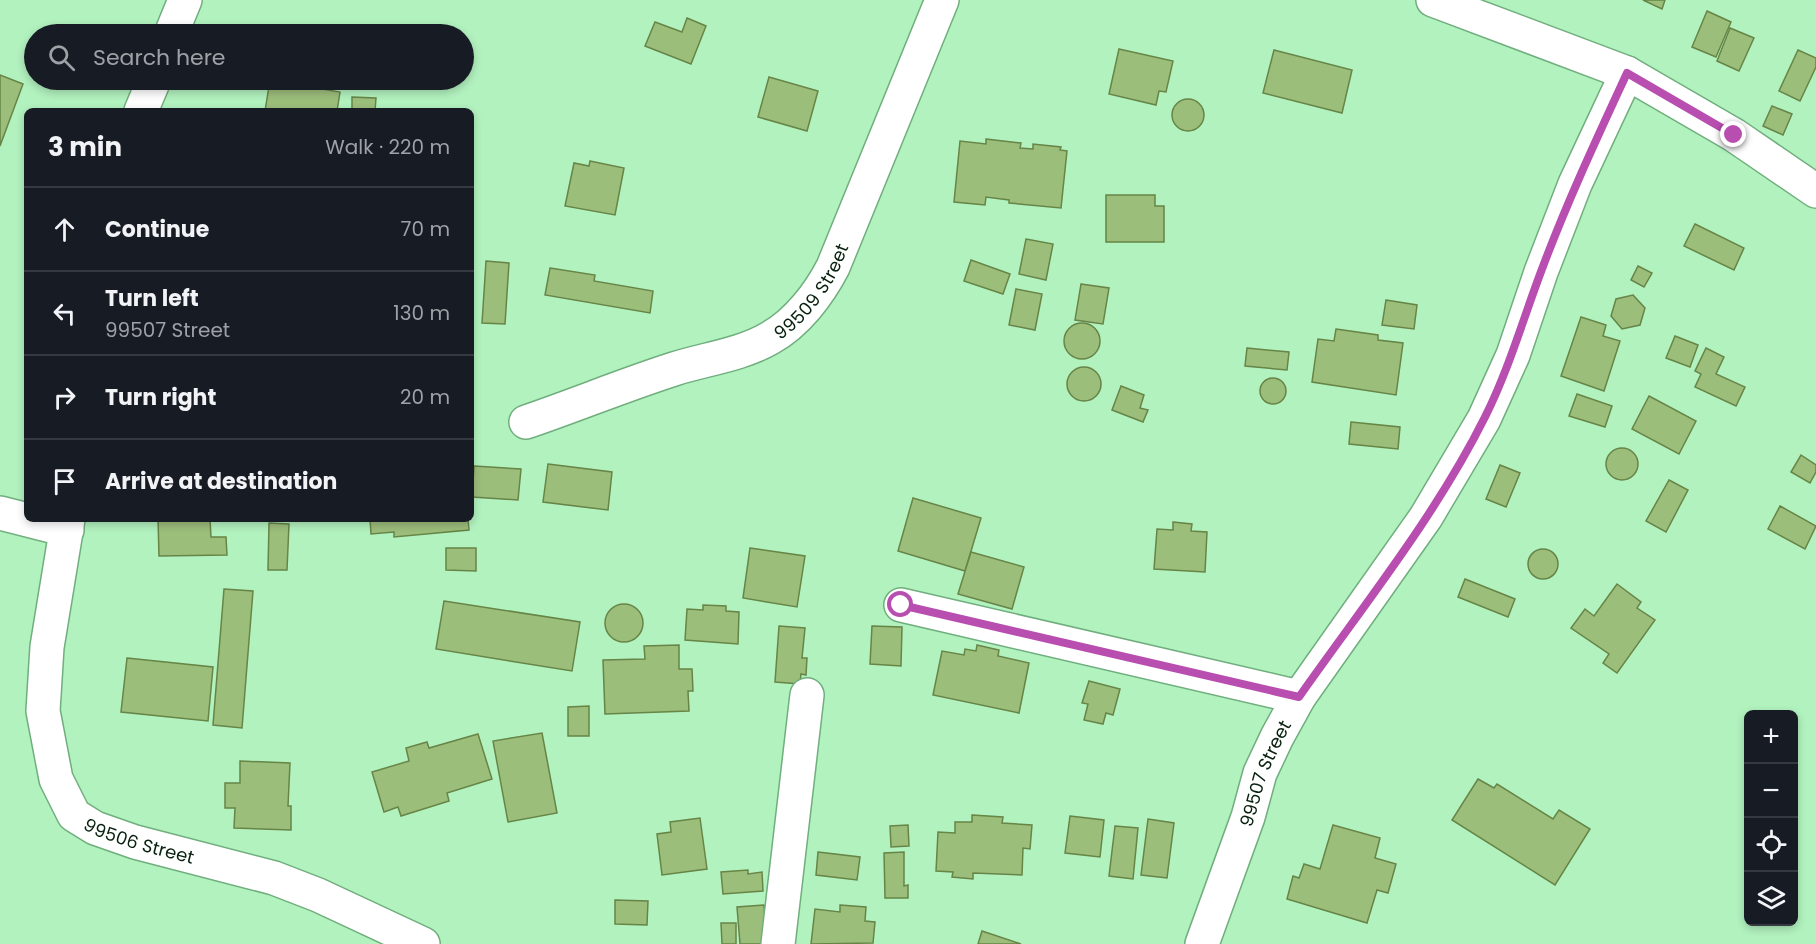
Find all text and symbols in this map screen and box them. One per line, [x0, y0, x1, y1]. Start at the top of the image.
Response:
search box [24, 24, 474, 90]
icon: search [45, 41, 78, 74]
text: Search here [93, 42, 226, 73]
route end [1720, 121, 1746, 147]
text: 3 min [48, 129, 122, 165]
text: Walk · 220 m [325, 133, 450, 161]
icon: ahead [48, 213, 81, 246]
text: Continue [105, 214, 209, 245]
text: 70 m [401, 215, 450, 243]
street label: 99509 Street [768, 240, 854, 345]
text: Turn left [105, 283, 199, 314]
icon: left [48, 297, 81, 330]
text: 130 m [393, 299, 450, 327]
text: 99507 Street [105, 316, 230, 344]
icon: right [48, 381, 81, 414]
text: Turn right [105, 382, 216, 413]
text: 20 m [400, 383, 450, 411]
icon: arrive [48, 465, 81, 498]
text: Arrive at destination [105, 466, 337, 497]
route start [887, 591, 913, 617]
map controls [1744, 710, 1798, 926]
button: + [1744, 710, 1798, 764]
street label: 99507 Street [1233, 715, 1297, 830]
button: − [1744, 764, 1798, 818]
street label: 99506 Street [79, 811, 197, 869]
button: locate [1744, 818, 1798, 872]
button: layers [1744, 872, 1798, 926]

